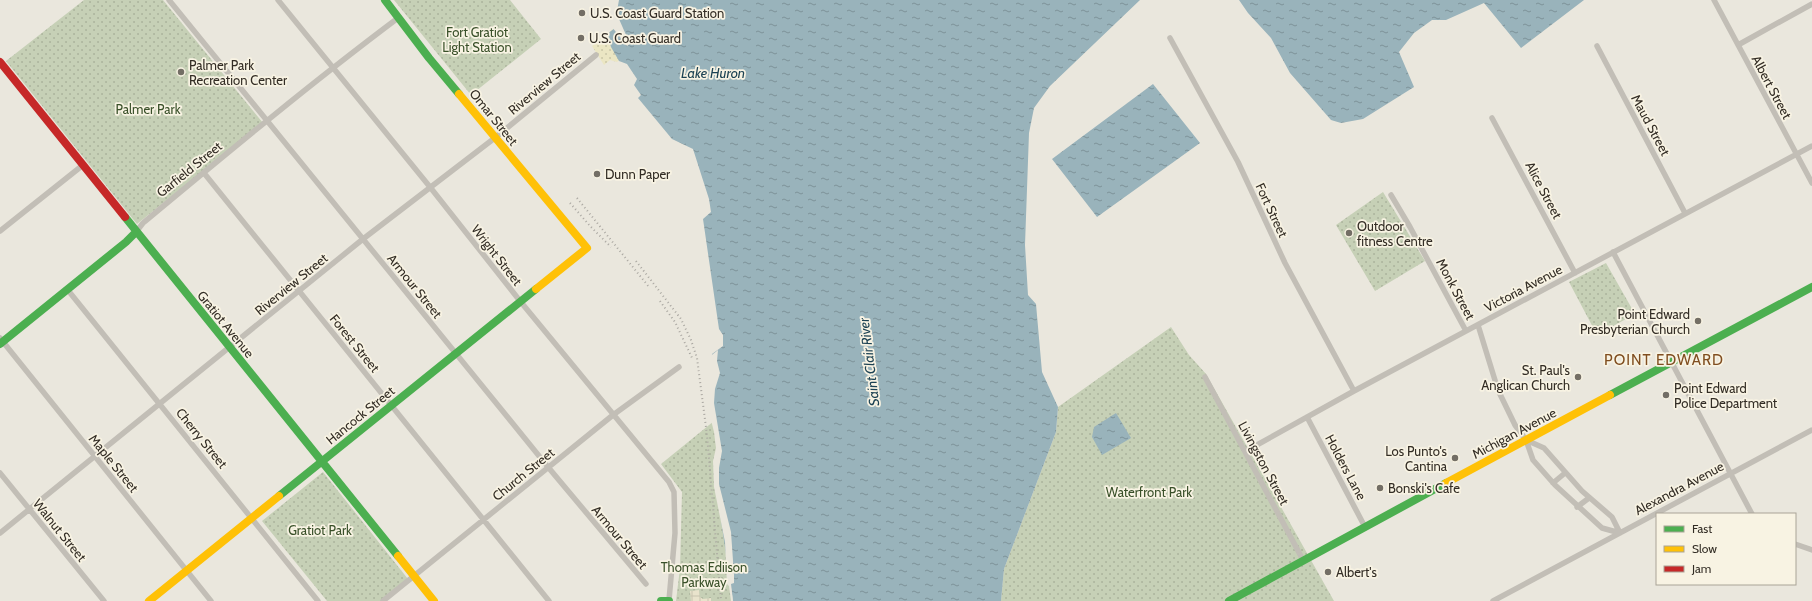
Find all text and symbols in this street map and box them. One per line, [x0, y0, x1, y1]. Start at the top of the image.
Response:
place label: U.S. Coast Guard Station [590, 5, 724, 21]
marker: U.S. Coast Guard Station [577, 8, 587, 18]
park label: Fort Gratiot Light Station [442, 24, 512, 55]
place label: U.S. Coast Guard [589, 30, 681, 46]
marker: U.S. Coast Guard [576, 33, 586, 43]
street label: Riverview Street [505, 48, 584, 118]
street label: Albert Street [1749, 52, 1796, 122]
place label: Palmer Park Recreation Center [189, 57, 288, 88]
water label: Lake Huron [681, 64, 745, 82]
marker: Palmer Park Recreation Center [176, 67, 186, 77]
street label: Omar Street [466, 86, 522, 149]
street label: Maud Street [1628, 92, 1674, 159]
park label: Palmer Park [115, 101, 181, 117]
street label: Garfield Street [153, 137, 225, 200]
street label: Alice Street [1522, 159, 1566, 222]
place label: Dunn Paper [605, 166, 671, 182]
marker: Dunn Paper [592, 169, 602, 179]
street label: Fort Street [1252, 180, 1292, 240]
place label: Outdoor fitness Centre [1357, 218, 1433, 249]
street label: Wright Street [468, 221, 526, 289]
marker: Outdoor fitness Centre [1344, 228, 1354, 238]
street label: Riverview Street [251, 249, 331, 318]
street label: Armour Street [384, 251, 446, 322]
street label: Monk Street [1433, 256, 1479, 323]
street label: Victoria Avenue [1481, 261, 1565, 315]
street label: Gratiot Avenue [194, 287, 258, 361]
place label: Point Edward Presbyterian Church [1580, 306, 1690, 337]
street label: Forest Street [327, 311, 384, 376]
water label: Saint Clair River [855, 316, 883, 407]
marker: Point Edward Presbyterian Church [1693, 316, 1703, 326]
district label: POINT EDWARD [1604, 351, 1724, 369]
place label: St. Paul's Anglican Church [1481, 362, 1571, 393]
marker: St. Paul's Anglican Church [1573, 372, 1583, 382]
place label: Point Edward Police Department [1674, 380, 1778, 411]
street label: Hancock Street [322, 382, 398, 448]
marker: Point Edward Police Department [1661, 390, 1671, 400]
street label: Michigan Avenue [1469, 404, 1559, 462]
street label: Cherry Street [173, 405, 232, 472]
street label: Livingston Street [1235, 418, 1293, 508]
street label: Maple Street [86, 431, 143, 496]
street label: Holders Lane [1322, 431, 1370, 503]
place label: Los Punto's Cantina [1385, 443, 1448, 474]
street label: Church Street [489, 444, 558, 504]
marker: Los Punto's Cantina [1450, 453, 1460, 463]
street label: Alexandra Avenue [1632, 458, 1727, 518]
place label: Bonski's Cafe [1388, 480, 1460, 496]
marker: Bonski's Cafe [1375, 483, 1385, 493]
park label: Waterfront Park [1106, 484, 1192, 500]
street label: Walnut Street [30, 495, 90, 565]
street label: Armour Street [589, 502, 652, 572]
legend [1656, 513, 1796, 585]
text: Fast [1692, 521, 1712, 536]
park label: Gratiot Park [288, 522, 352, 538]
text: Slow [1692, 541, 1717, 556]
park label: Thomas Ediison Parkway [661, 559, 747, 590]
text: Jam [1691, 561, 1711, 576]
place label: Albert's [1336, 564, 1377, 580]
marker: Albert's [1323, 567, 1333, 577]

